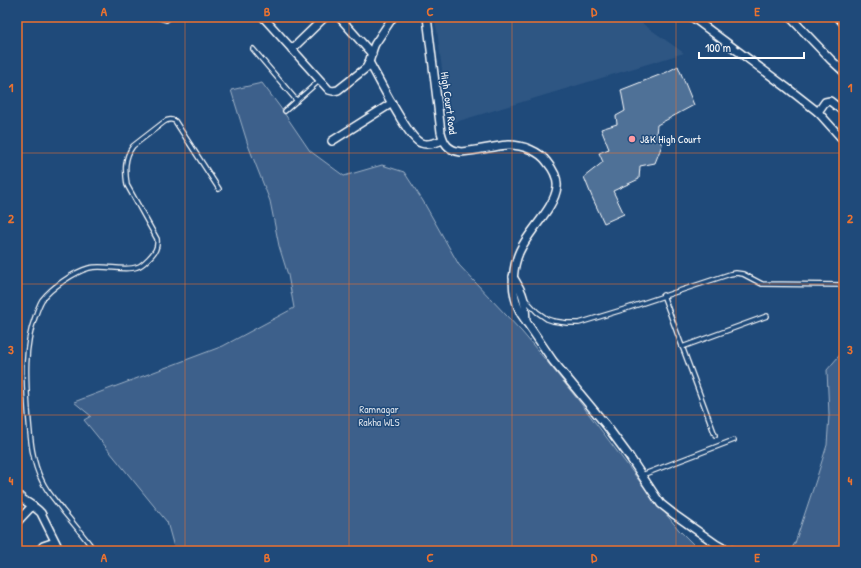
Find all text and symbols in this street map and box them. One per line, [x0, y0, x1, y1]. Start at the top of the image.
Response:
text: A [101, 2, 108, 20]
text: B [264, 2, 271, 20]
text: C [426, 2, 434, 20]
text: D [591, 2, 598, 20]
text: E [754, 2, 760, 20]
scale bar [699, 34, 804, 60]
text: 100 m [705, 39, 731, 56]
street label: High Court Road [438, 71, 460, 136]
text: 1 [9, 78, 14, 96]
text: 1 [848, 78, 853, 96]
place label: J&K High Court [640, 132, 701, 146]
marker: J&K High Court [627, 134, 637, 144]
text: 2 [8, 209, 15, 227]
text: 2 [847, 209, 854, 227]
text: 3 [8, 340, 14, 358]
text: 3 [847, 340, 853, 358]
park label: Ramnagar Rakha WLS [358, 402, 400, 429]
text: 4 [9, 471, 14, 489]
text: 4 [848, 471, 853, 489]
text: A [101, 548, 108, 566]
text: B [264, 548, 271, 566]
text: C [426, 548, 434, 566]
text: D [591, 548, 598, 566]
text: E [754, 548, 760, 566]

